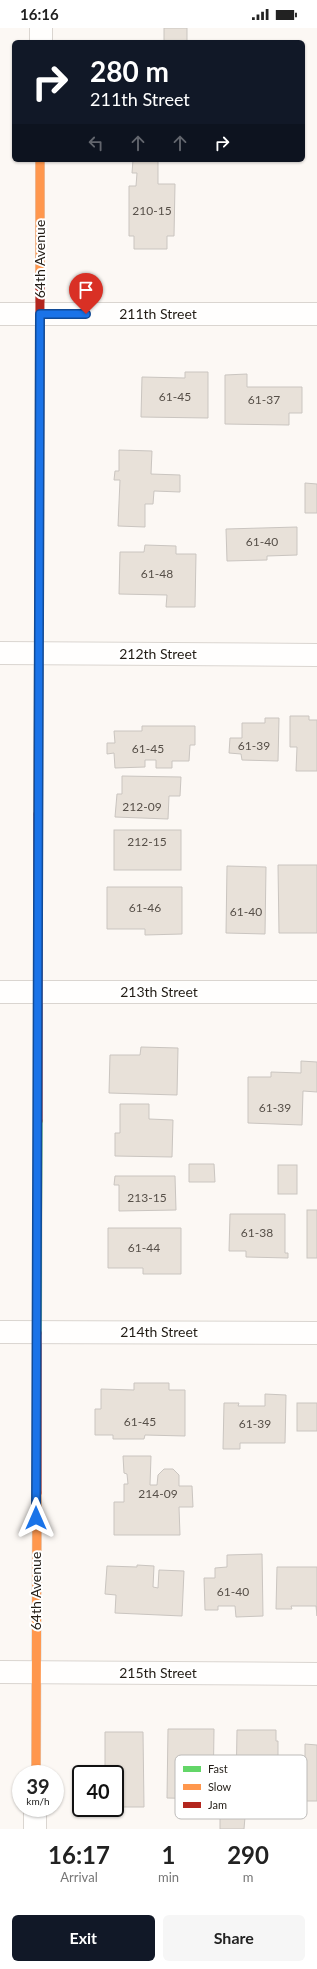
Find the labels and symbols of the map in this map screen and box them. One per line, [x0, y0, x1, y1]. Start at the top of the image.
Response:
house number: 210-15 [132, 203, 172, 218]
street label: 64th Avenue [31, 220, 48, 298]
pin [69, 273, 103, 314]
street label: 211th Street [119, 305, 197, 322]
house number: 61-45 [159, 389, 191, 404]
house number: 61-37 [248, 392, 280, 407]
house number: 61-40 [246, 534, 278, 549]
house number: 61-48 [141, 566, 173, 581]
street label: 212th Street [119, 645, 197, 662]
house number: 61-39 [238, 738, 270, 753]
house number: 61-45 [132, 741, 164, 756]
house number: 212-09 [122, 799, 162, 814]
house number: 212-15 [127, 834, 167, 849]
house number: 61-46 [129, 900, 161, 915]
house number: 61-40 [230, 904, 262, 919]
street label: 213th Street [120, 983, 198, 1000]
house number: 61-39 [259, 1100, 291, 1115]
house number: 213-15 [127, 1190, 167, 1205]
house number: 61-38 [241, 1225, 273, 1240]
house number: 61-44 [128, 1240, 160, 1255]
street label: 214th Street [120, 1323, 198, 1340]
house number: 61-45 [124, 1414, 156, 1429]
house number: 61-39 [239, 1416, 271, 1431]
house number: 214-09 [138, 1486, 178, 1501]
position arrow [15, 1497, 57, 1539]
street label: 64th Avenue [27, 1552, 44, 1630]
house number: 61-40 [217, 1584, 249, 1599]
street label: 215th Street [119, 1664, 197, 1681]
legend [175, 1755, 307, 1819]
text: Fast [208, 1762, 228, 1775]
speed limit sign: 40 [72, 1765, 124, 1817]
text: Slow [208, 1780, 232, 1793]
text: Jam [208, 1798, 227, 1811]

